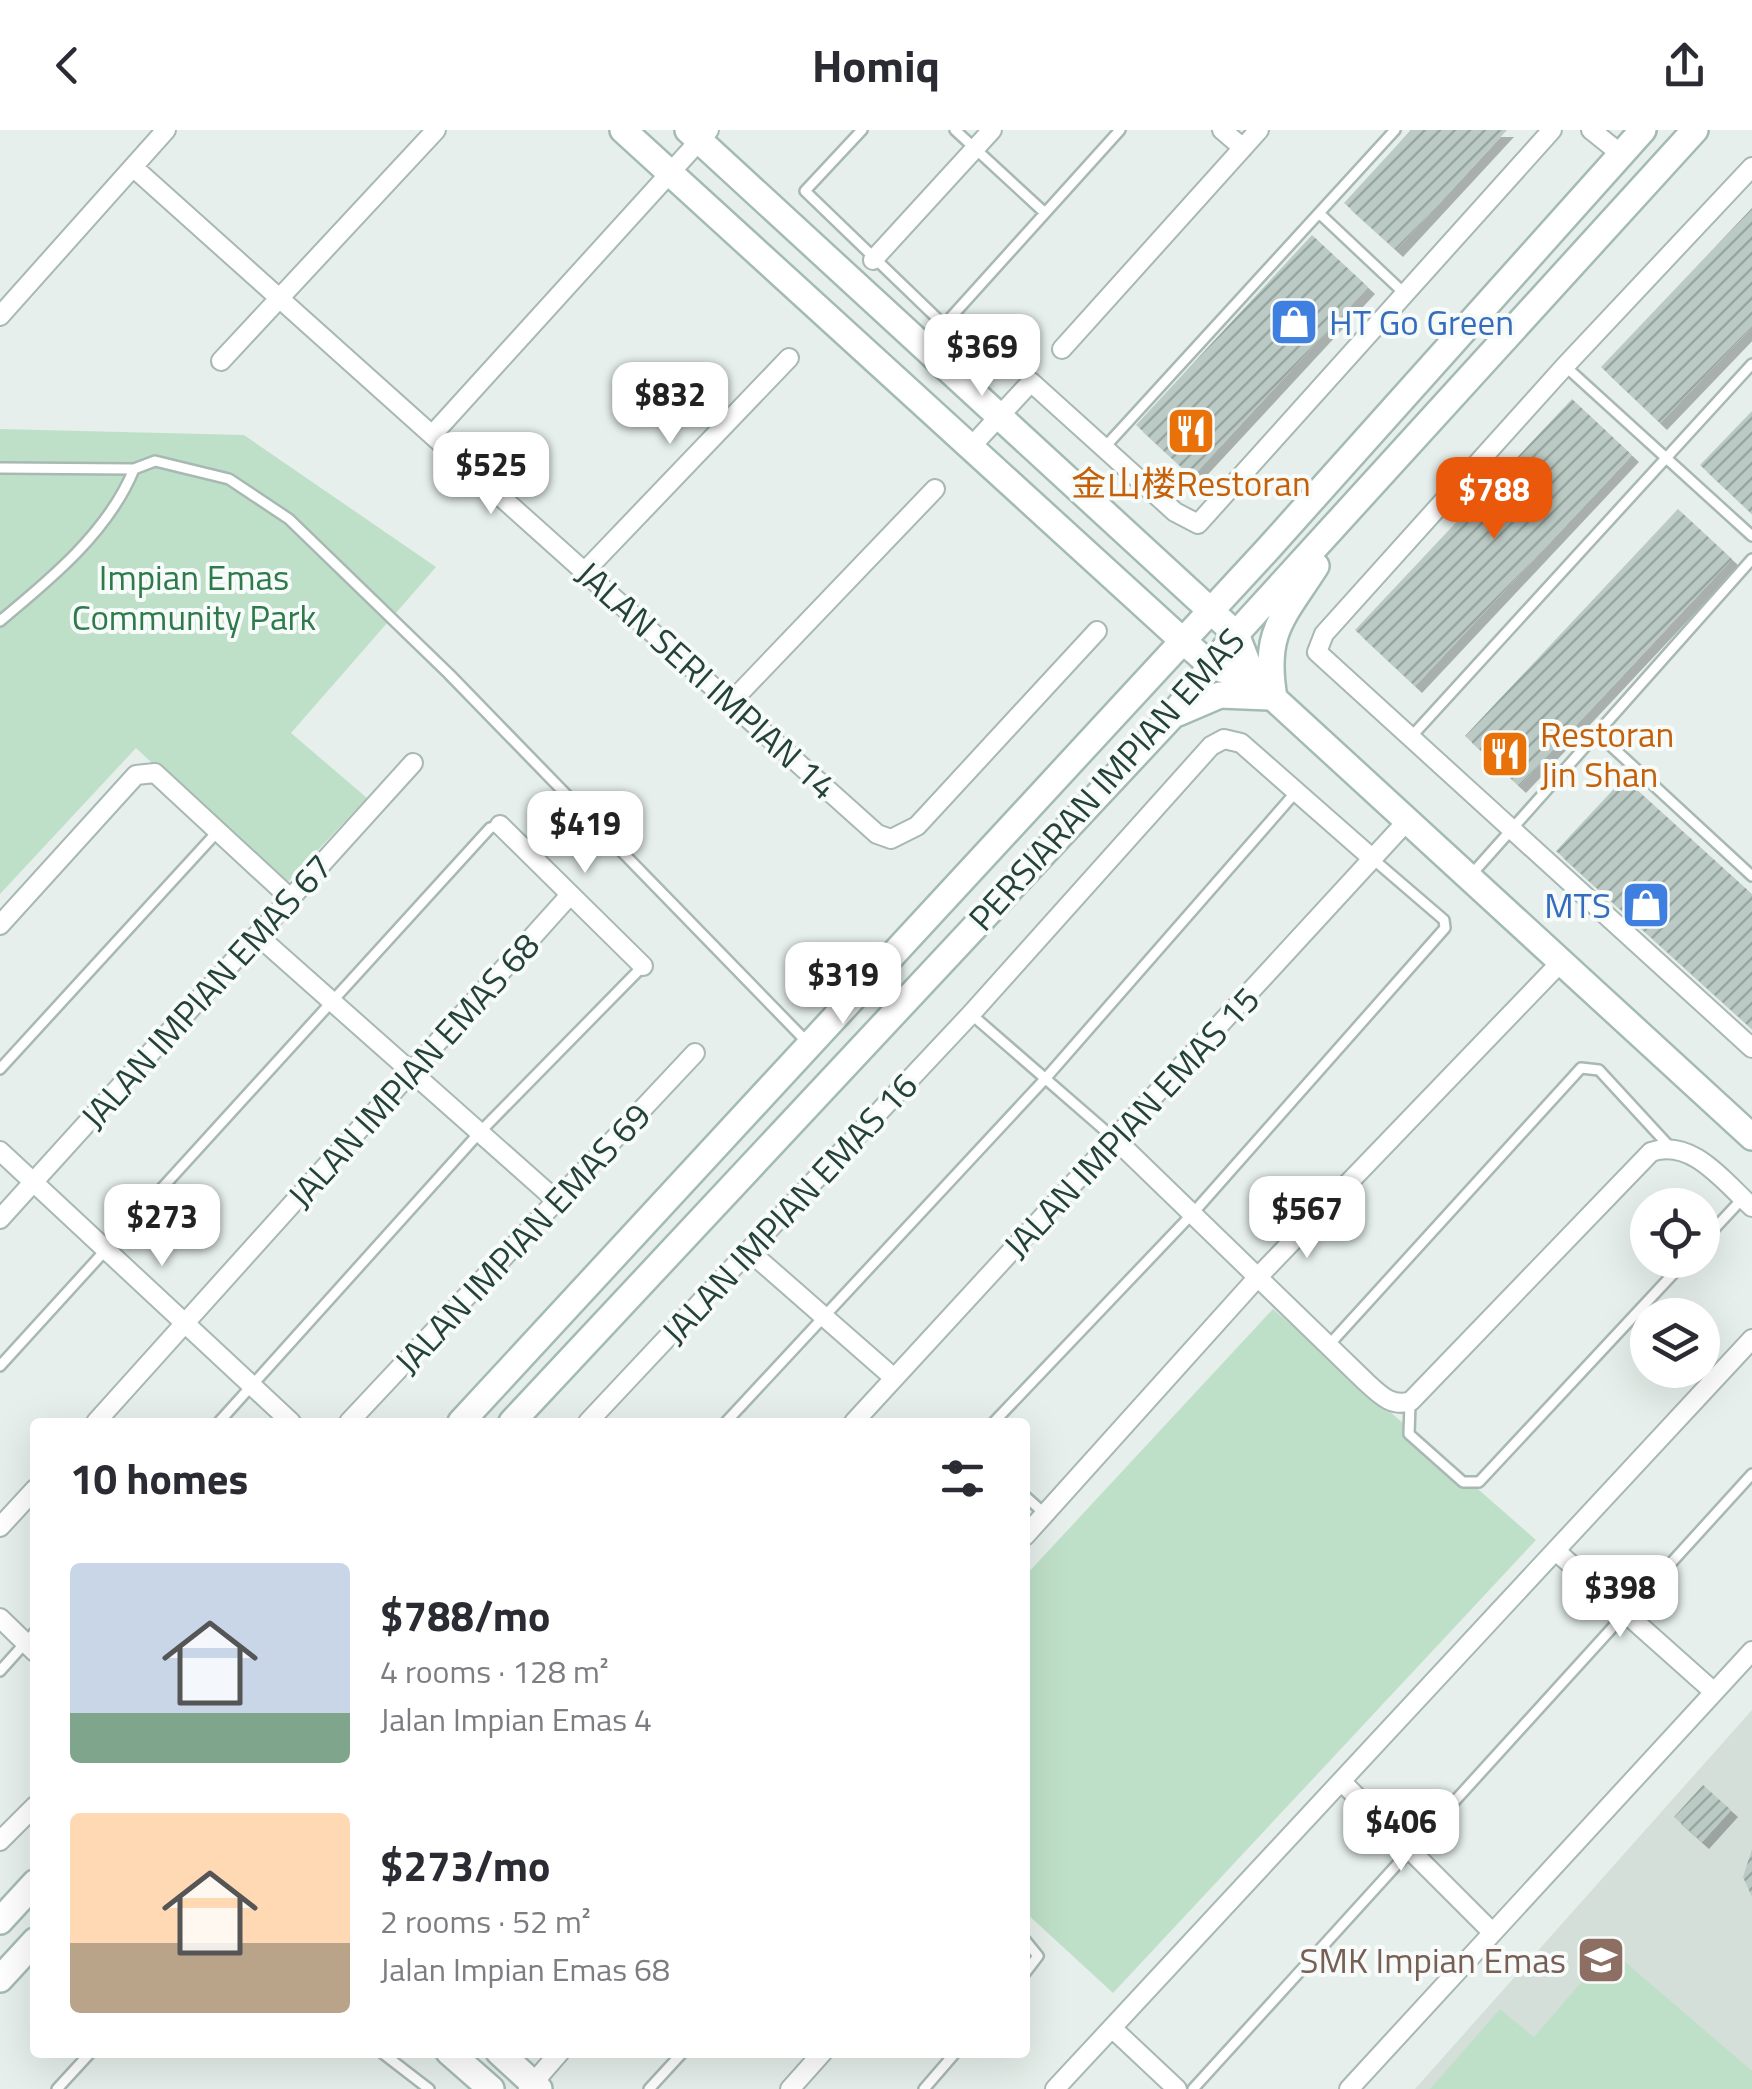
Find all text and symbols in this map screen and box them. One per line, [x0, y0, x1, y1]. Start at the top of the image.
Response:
text: Homiq [812, 31, 940, 99]
icon: back [40, 38, 95, 93]
icon: share [1657, 38, 1712, 93]
place label: HT Go Green [1329, 295, 1514, 349]
shop icon: HT Go Green [1268, 296, 1320, 348]
pin: $369 [923, 314, 1041, 399]
text: $369 [946, 322, 1018, 370]
pin: $832 [611, 362, 729, 447]
text: $832 [634, 370, 706, 418]
restaurant icon: 金山楼Restoran [1165, 405, 1217, 457]
pin: $525 [432, 432, 550, 517]
text: $525 [455, 440, 527, 488]
place label: 金山楼Restoran [1071, 456, 1311, 510]
pin: $788 [1435, 457, 1553, 542]
text: $788 [1458, 465, 1530, 513]
street label: JALAN SERI IMPIAN 14 [564, 548, 850, 812]
park label: Impian Emas Community Park [72, 550, 317, 644]
street label: PERSIARAN IMPIAN EMAS [955, 615, 1257, 943]
place label: Restoran Jin Shan [1540, 707, 1674, 801]
restaurant icon: Restoran Jin Shan [1479, 728, 1531, 780]
pin: $419 [526, 791, 644, 876]
text: $419 [549, 799, 621, 847]
street label: JALAN IMPIAN EMAS 67 [67, 841, 345, 1141]
place label: MTS [1544, 878, 1611, 932]
shop icon: MTS [1620, 879, 1672, 931]
street label: JALAN IMPIAN EMAS 68 [274, 920, 552, 1220]
pin: $319 [784, 942, 902, 1027]
text: $319 [807, 950, 879, 998]
street label: JALAN IMPIAN EMAS 15 [990, 974, 1272, 1270]
street label: JALAN IMPIAN EMAS 16 [648, 1060, 930, 1356]
street label: JALAN IMPIAN EMAS 69 [381, 1090, 663, 1386]
pin: $567 [1248, 1176, 1366, 1261]
pin: $273 [103, 1184, 221, 1269]
text: $567 [1271, 1184, 1343, 1232]
map controls [1630, 1188, 1720, 1388]
button: locate [1630, 1188, 1720, 1278]
text: $273 [126, 1192, 198, 1240]
button: layers [1630, 1298, 1720, 1388]
text: 10 homes [70, 1446, 248, 1510]
icon: filters [935, 1451, 990, 1506]
pin: $398 [1561, 1555, 1679, 1640]
text: $398 [1584, 1563, 1656, 1611]
text: $788/mo [380, 1583, 550, 1647]
icon: home [150, 1603, 270, 1723]
text: 4 rooms · 128 m² [380, 1647, 609, 1695]
text: Jalan Impian Emas 4 [380, 1695, 652, 1743]
pin: $406 [1342, 1789, 1460, 1874]
text: $406 [1365, 1797, 1437, 1845]
text: $273/mo [380, 1833, 550, 1897]
icon: home [150, 1853, 270, 1973]
text: 2 rooms · 52 m² [380, 1897, 591, 1945]
place label: SMK Impian Emas [1300, 1933, 1566, 1987]
school or university icon: SMK Impian Emas [1575, 1934, 1627, 1986]
text: Jalan Impian Emas 68 [380, 1945, 670, 1993]

